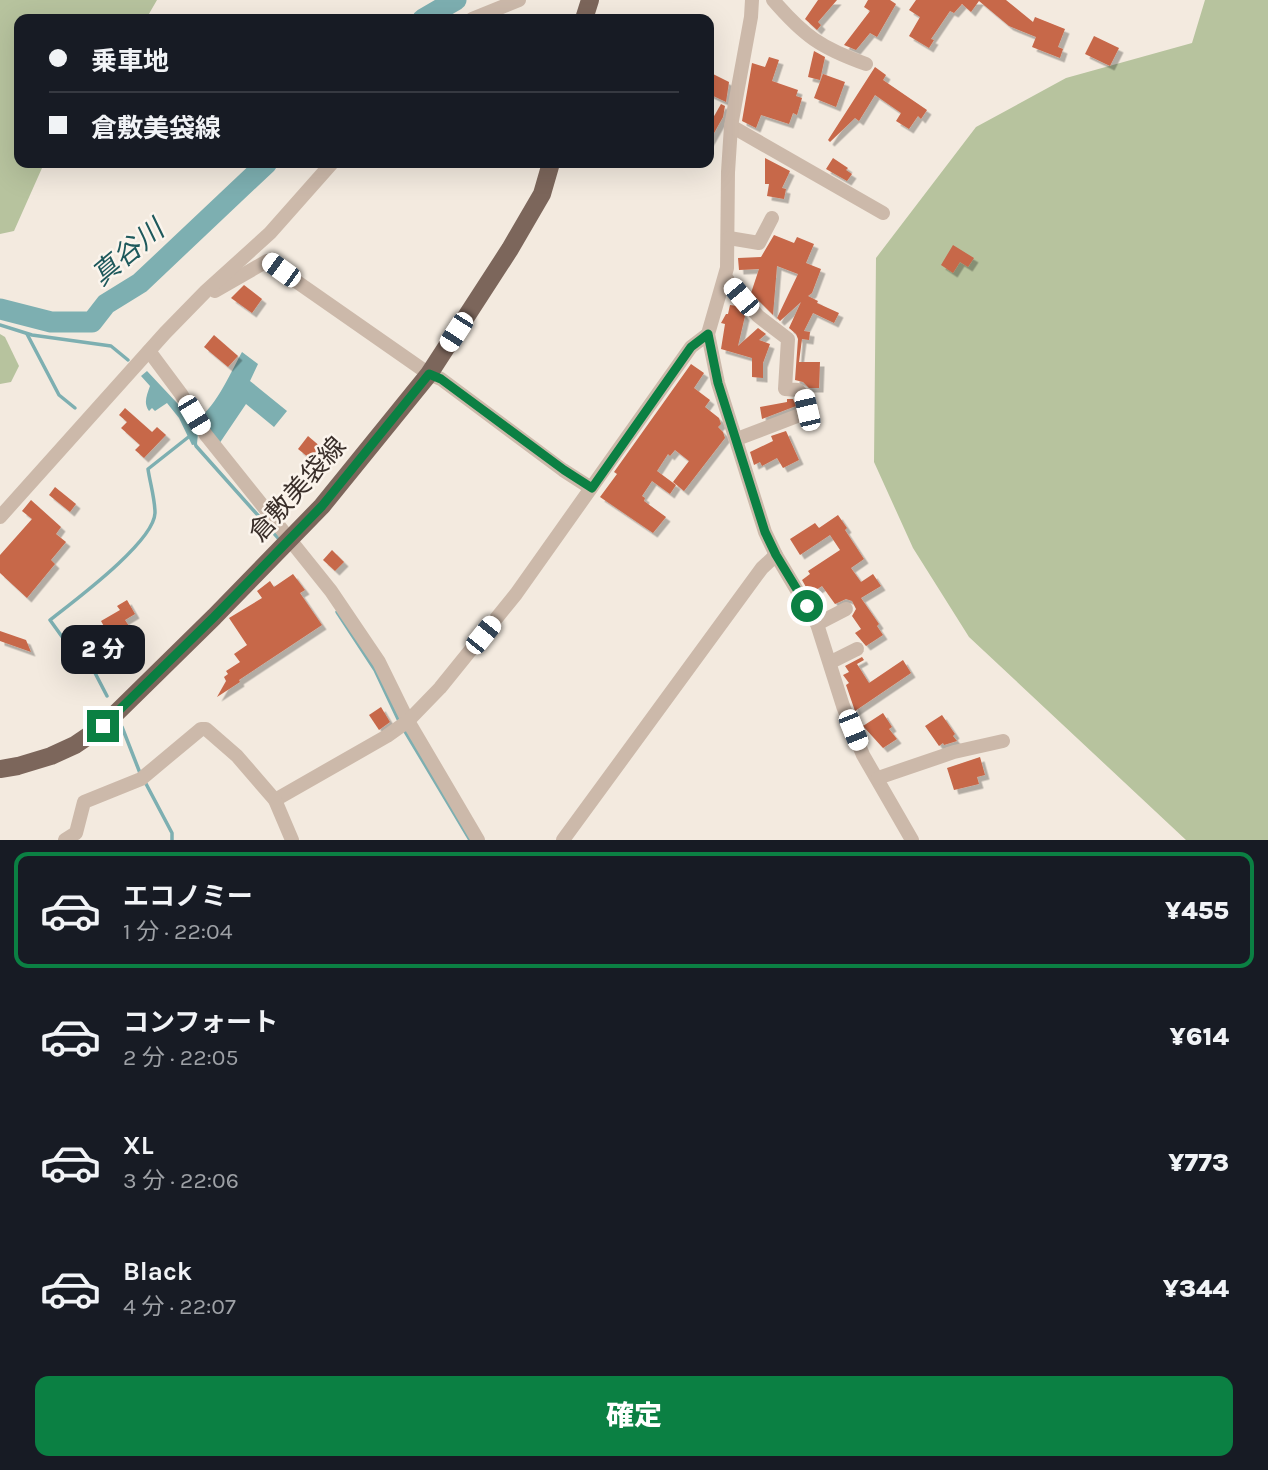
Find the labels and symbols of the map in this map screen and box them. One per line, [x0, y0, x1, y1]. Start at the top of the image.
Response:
water label: 真谷川 [85, 211, 172, 292]
car [258, 249, 305, 291]
car [720, 274, 763, 320]
car [436, 309, 477, 355]
car [793, 387, 822, 433]
car [175, 392, 214, 438]
street label: 倉敷美袋線 [242, 431, 352, 548]
route start [791, 590, 823, 622]
car [462, 612, 505, 658]
callout: 2 分 [61, 624, 145, 674]
car [836, 707, 871, 753]
route end [87, 710, 119, 742]

